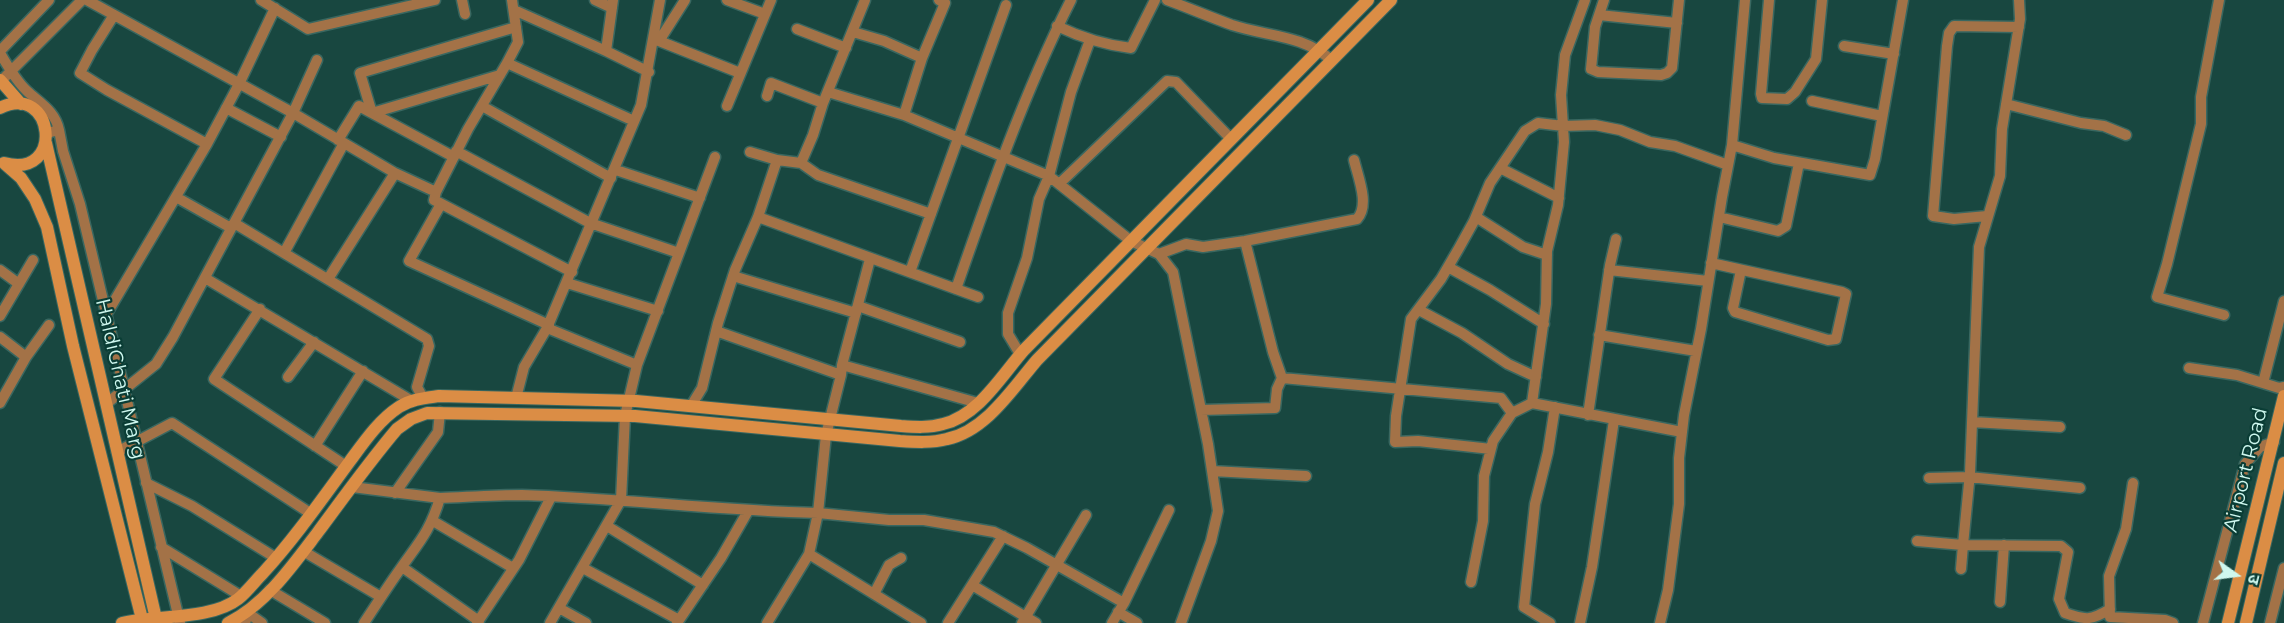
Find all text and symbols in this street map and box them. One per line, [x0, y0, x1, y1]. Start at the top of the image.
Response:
street label: HaldiGhati Marg [90, 296, 150, 462]
street label: Airport Road [2219, 405, 2273, 535]
north arrow [2206, 545, 2266, 605]
text: उ [2244, 573, 2264, 586]

